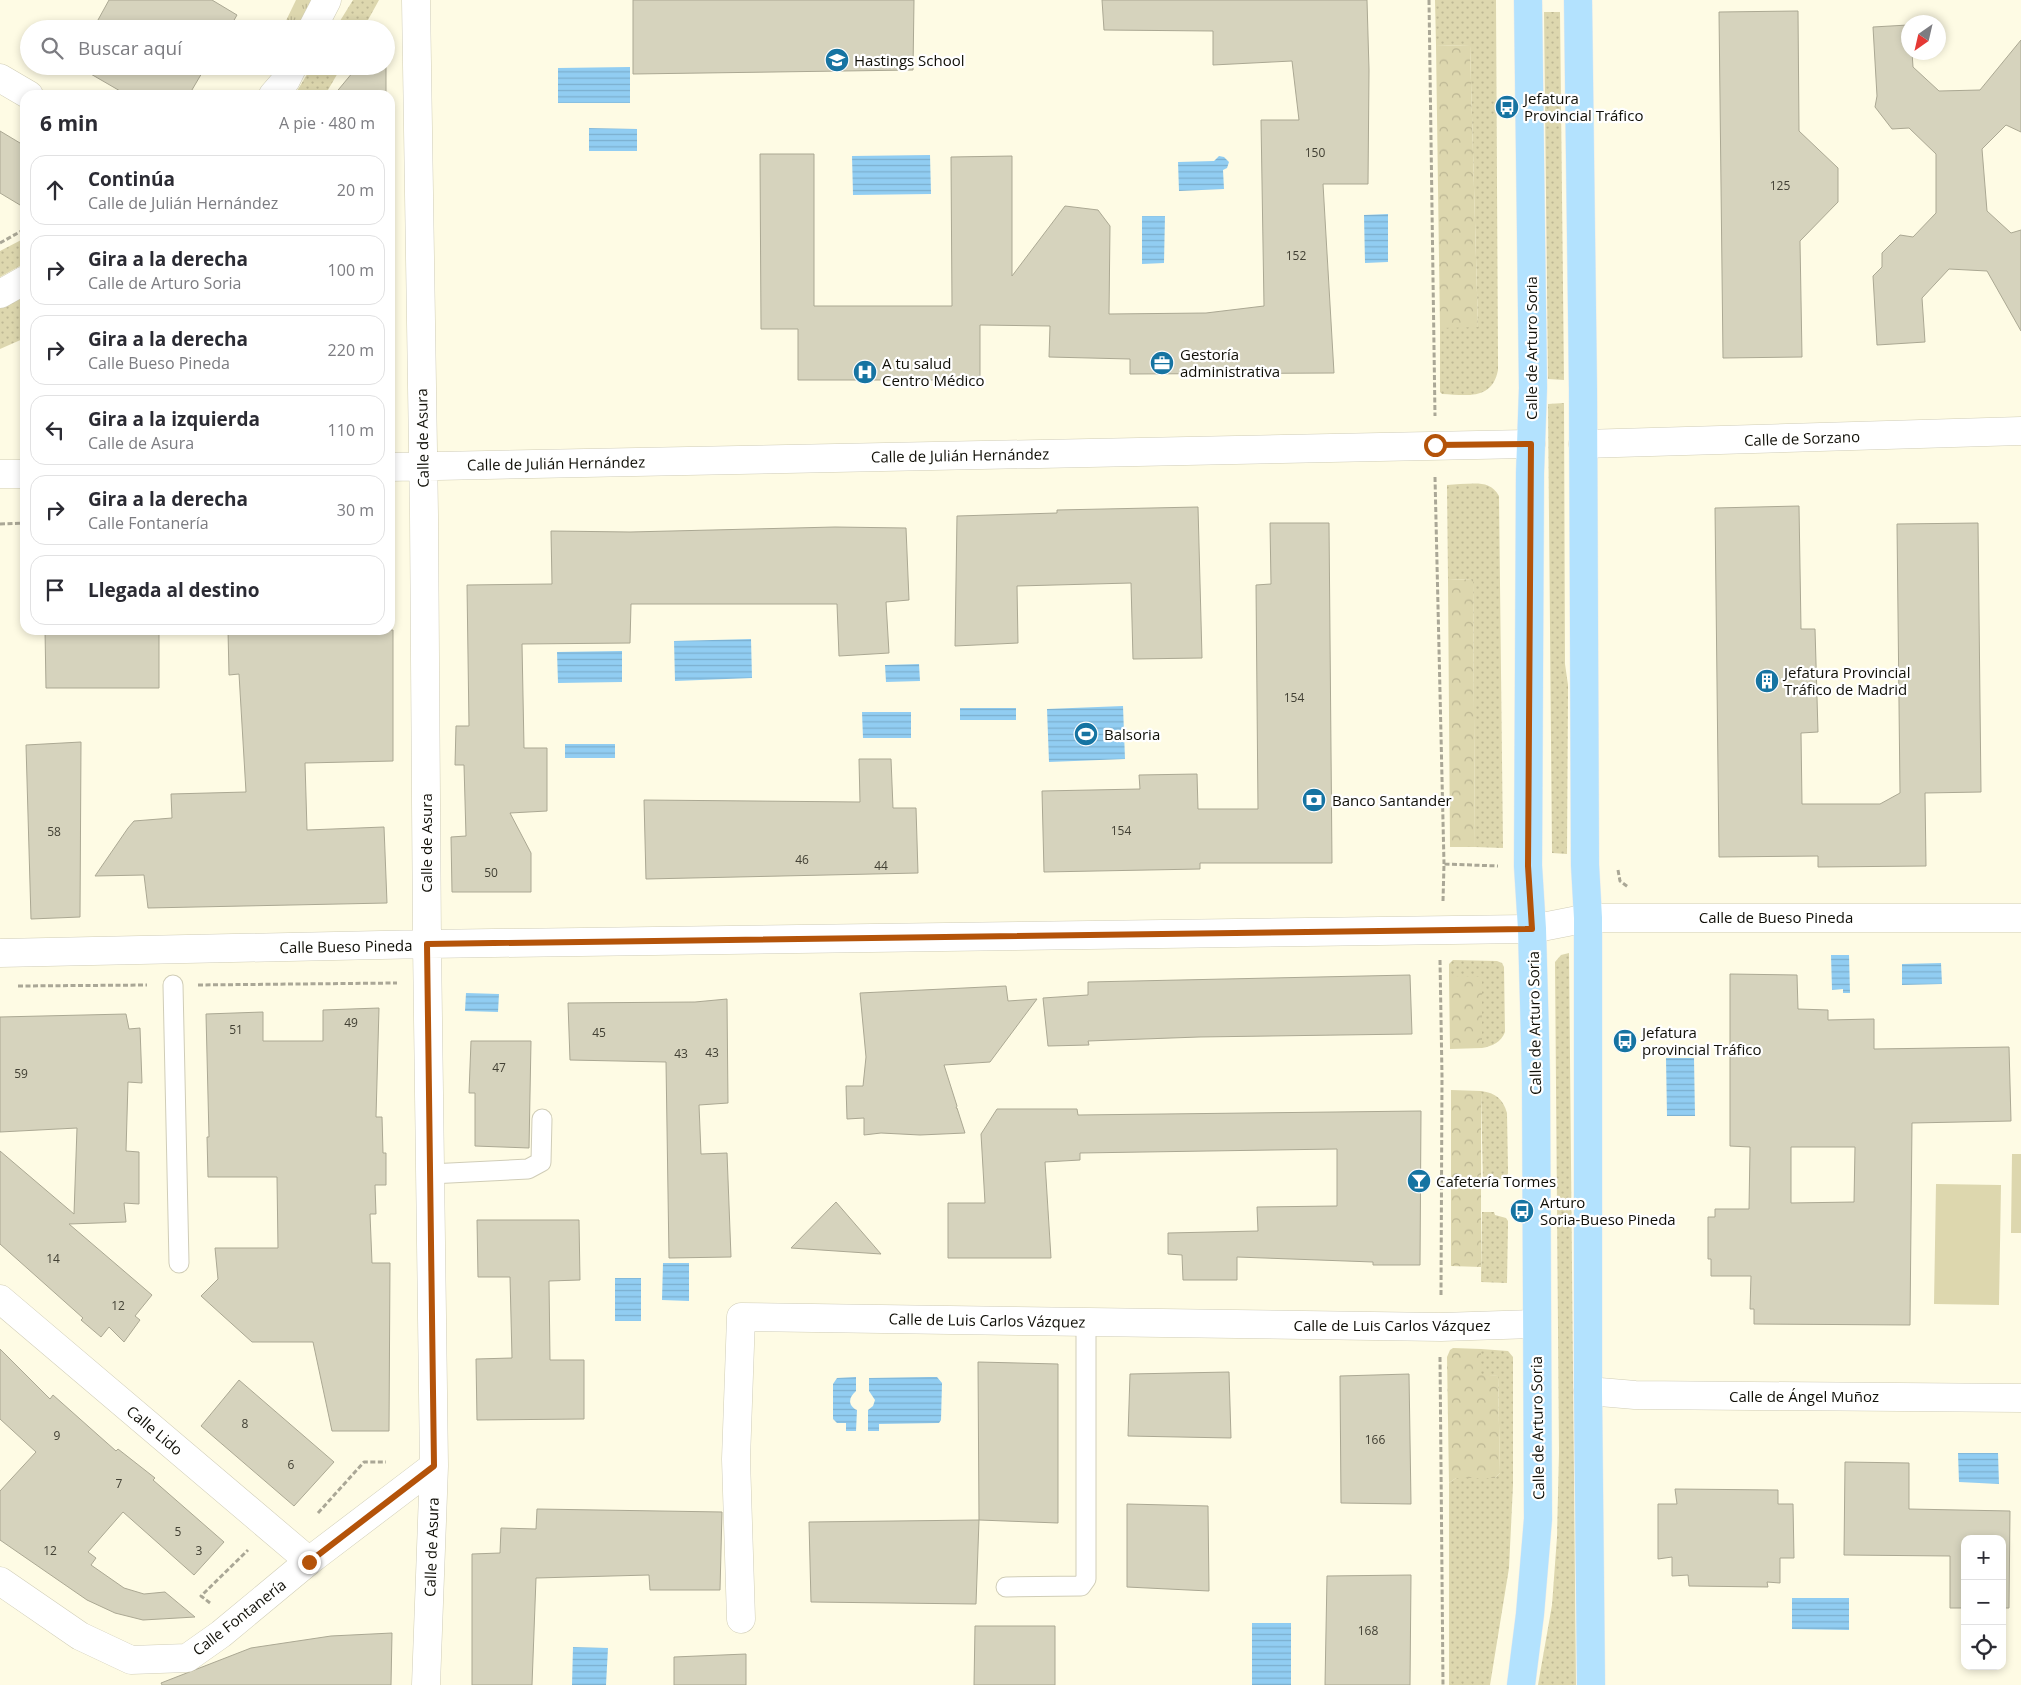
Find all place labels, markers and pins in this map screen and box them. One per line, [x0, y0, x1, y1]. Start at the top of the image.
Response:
school or university icon: Hastings School [824, 47, 850, 73]
place label: Hastings School [854, 50, 965, 70]
place label: Jefatura Provincial Tráfico [1522, 88, 1643, 125]
bus stop icon: Jefatura Provincial Tráfico [1494, 94, 1520, 120]
place label: Gestoría administrativa [1180, 344, 1280, 381]
office icon: Gestoría administrativa [1149, 350, 1175, 376]
place label: A tu salud Centro Médico [882, 353, 985, 390]
hospital icon: A tu salud Centro Médico [852, 359, 878, 385]
place label: Jefatura Provincial Tráfico de Madrid [1782, 662, 1911, 699]
building icon: Jefatura Provincial Tráfico de Madrid [1754, 668, 1780, 694]
sports icon: Balsoria [1073, 721, 1099, 747]
place label: Balsoria [1104, 724, 1160, 744]
bank icon: Banco Santander [1301, 787, 1327, 813]
place label: Banco Santander [1332, 790, 1452, 810]
place label: Jefatura provincial Tráfico [1640, 1022, 1762, 1059]
bus stop icon: Jefatura provincial Tráfico [1612, 1028, 1638, 1054]
bar icon: Cafetería Tormes [1406, 1168, 1432, 1194]
place label: Cafetería Tormes [1436, 1171, 1556, 1191]
place label: Arturo Soria-Bueso Pineda [1540, 1192, 1676, 1229]
bus stop icon: Arturo Soria-Bueso Pineda [1509, 1198, 1535, 1224]

